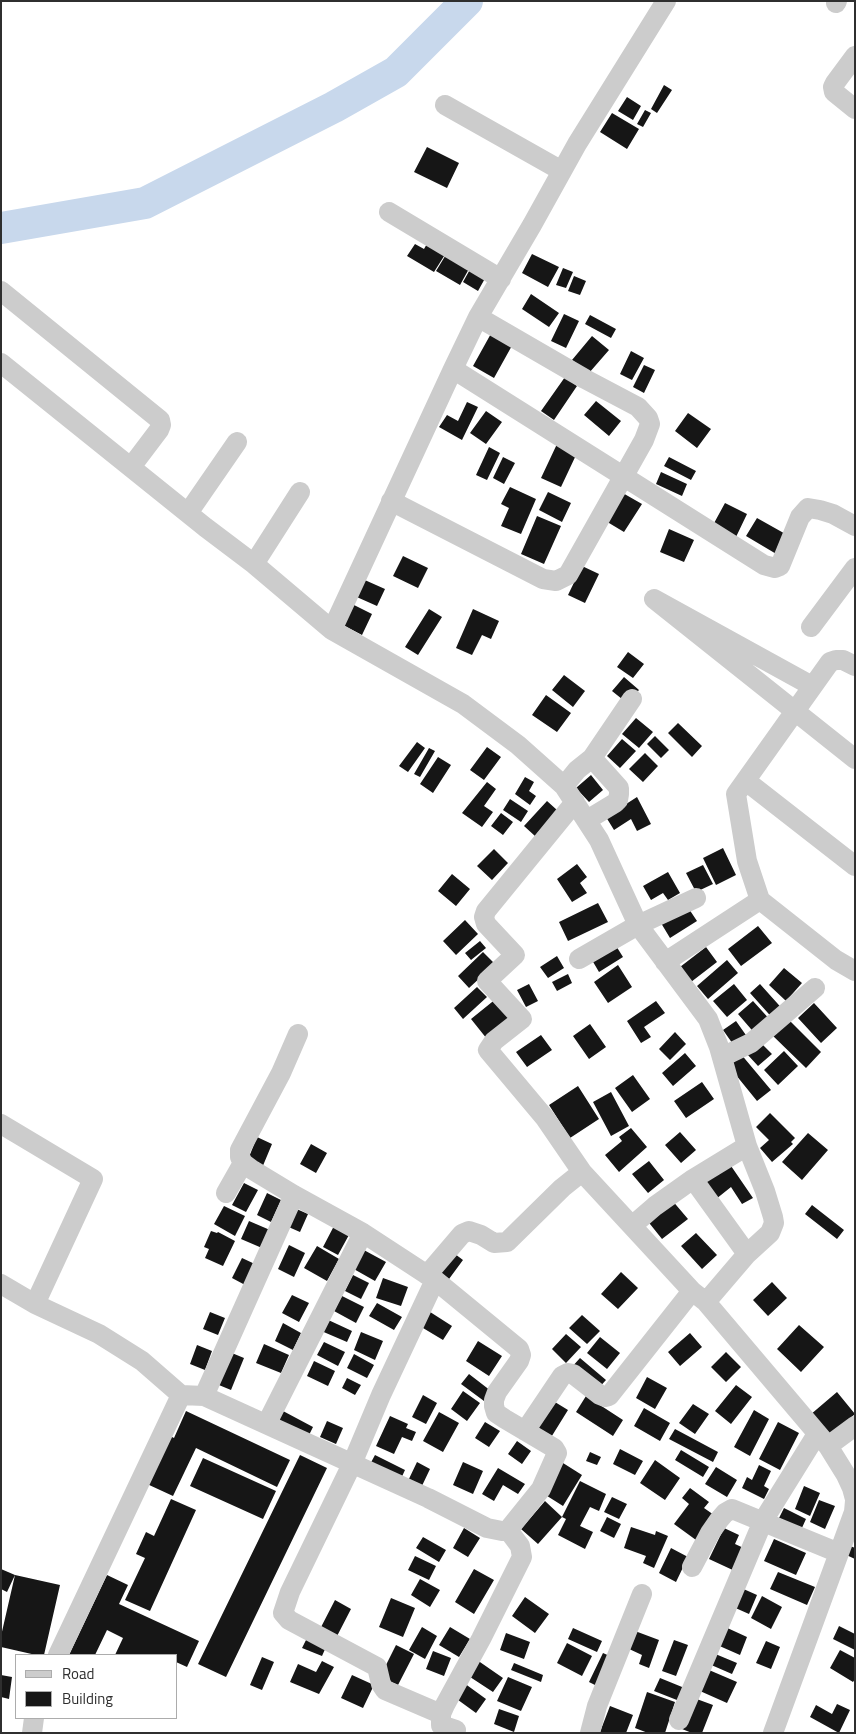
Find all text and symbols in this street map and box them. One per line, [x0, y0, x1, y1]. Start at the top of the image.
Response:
legend [15, 1654, 178, 1719]
text: Road [62, 1662, 94, 1685]
text: Building [62, 1687, 113, 1710]

